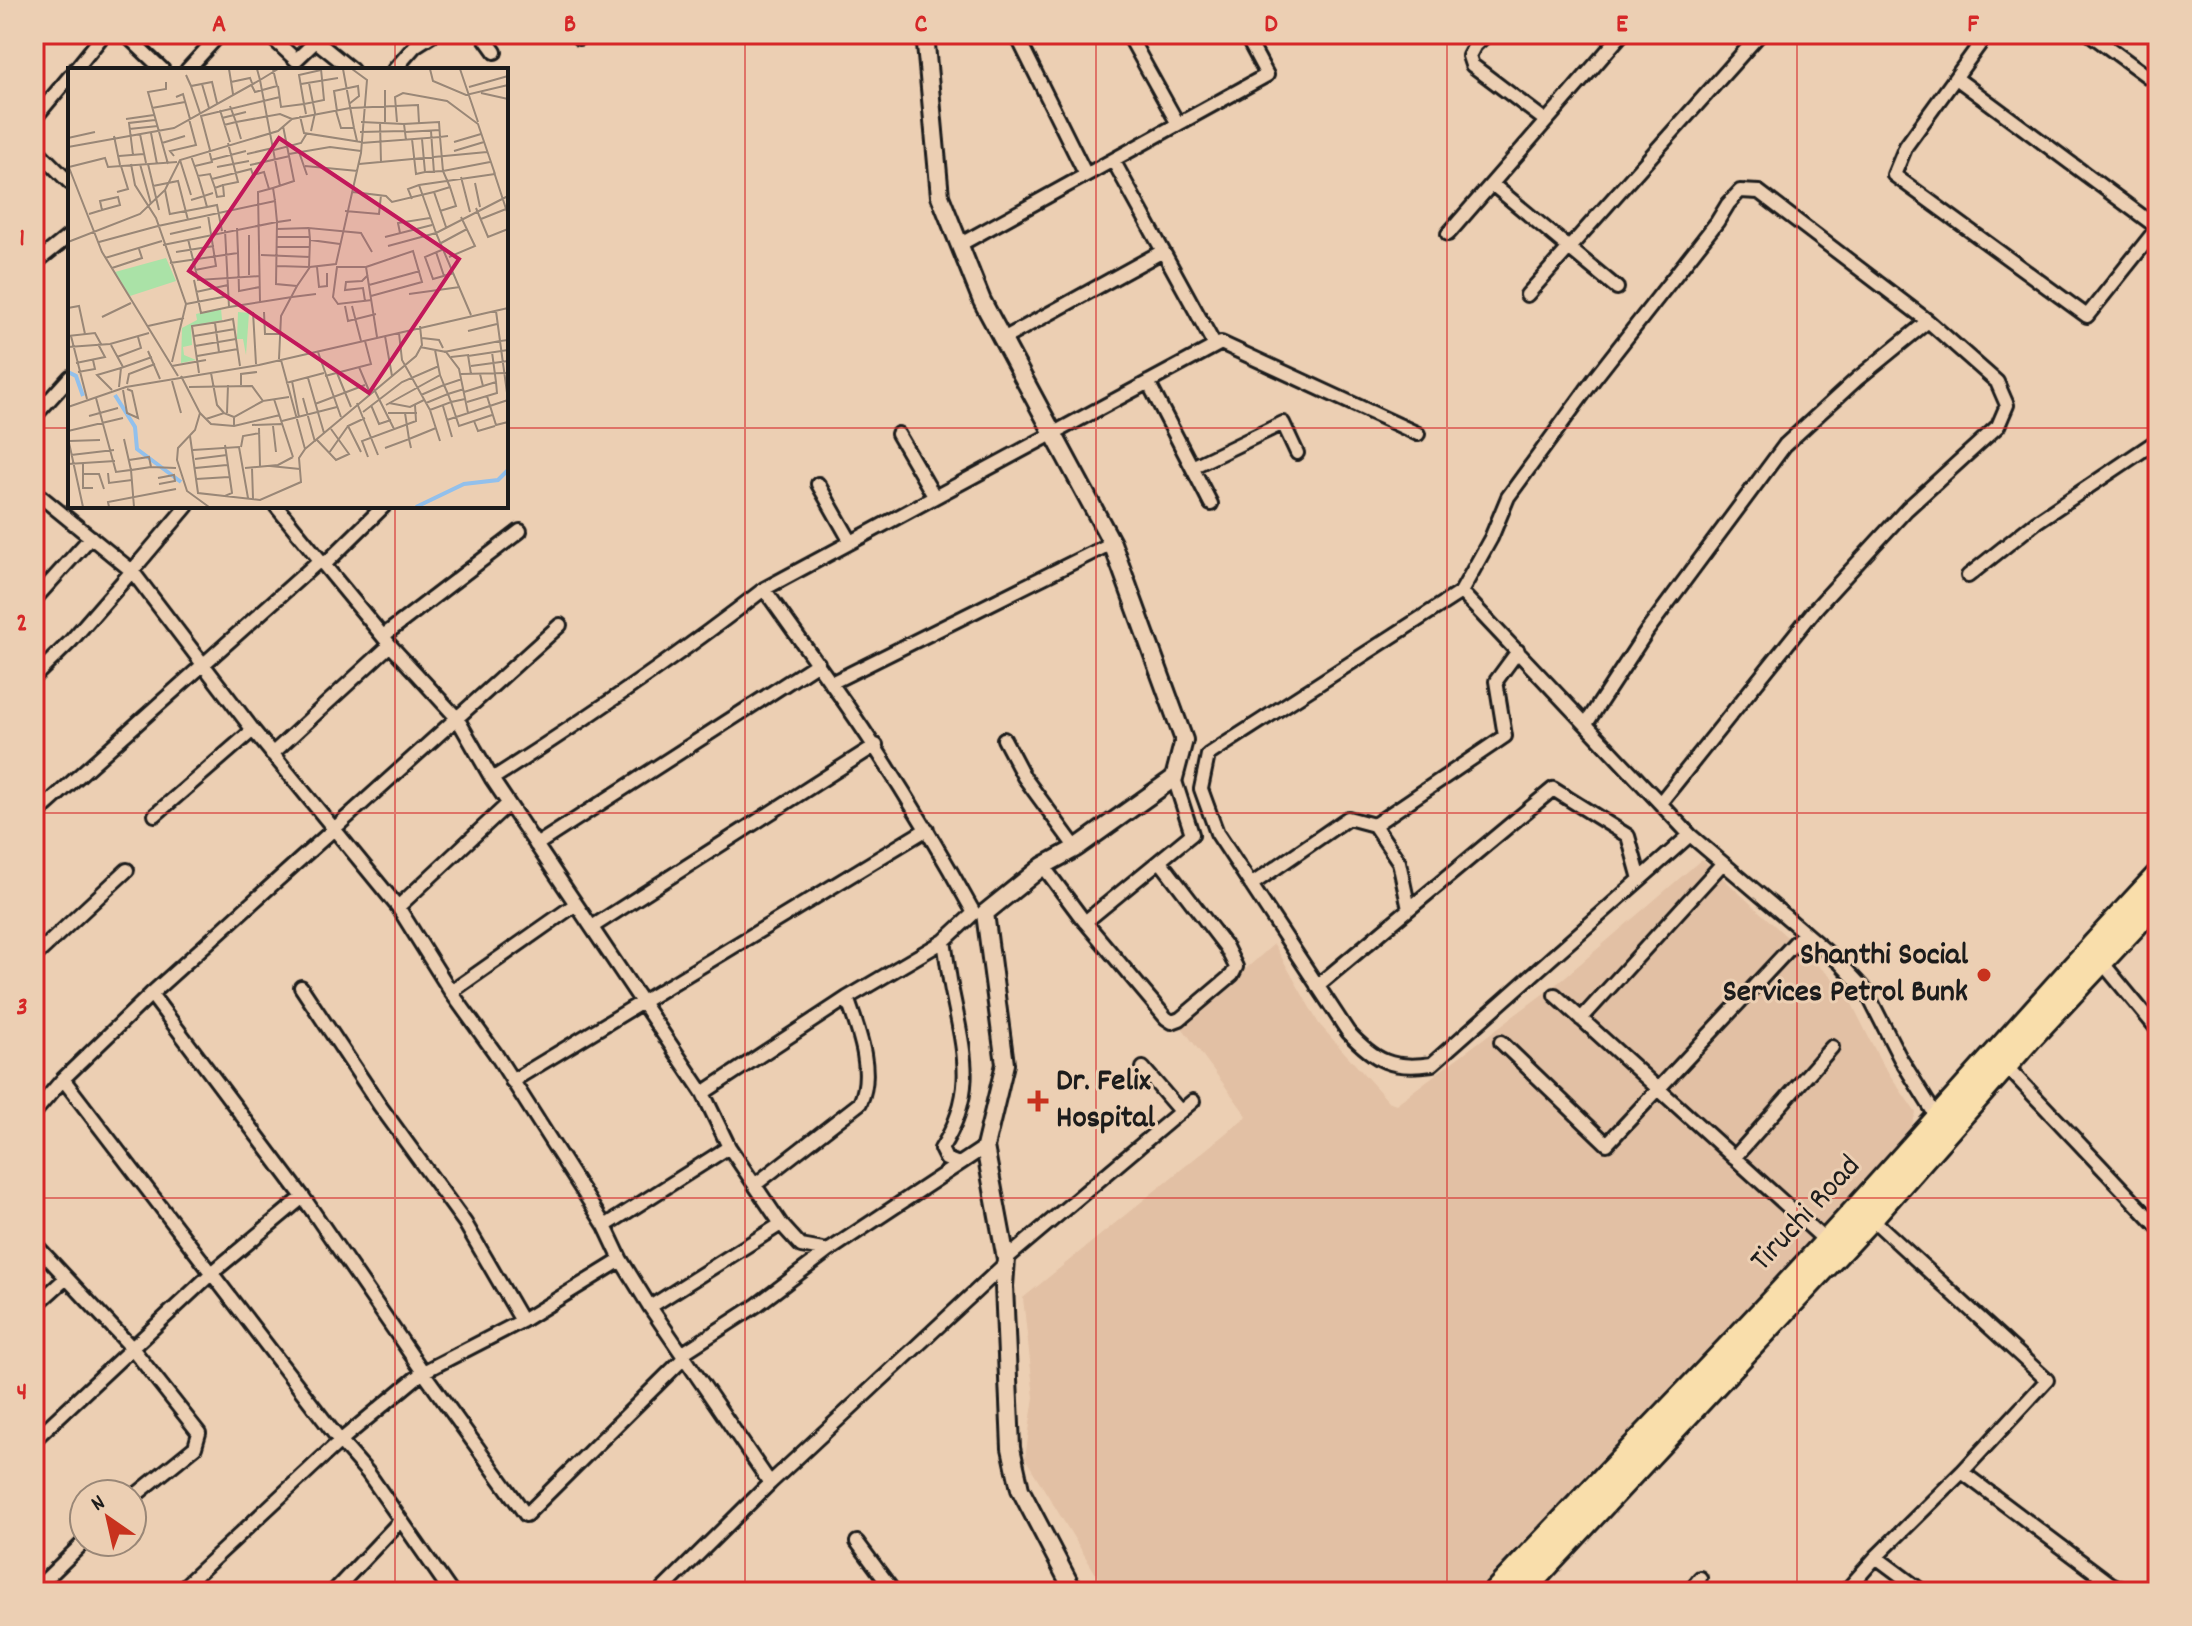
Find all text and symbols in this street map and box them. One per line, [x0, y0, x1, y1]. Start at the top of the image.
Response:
text: A [212, 7, 226, 44]
text: B [564, 7, 576, 44]
text: C [915, 7, 928, 44]
text: D [1264, 7, 1278, 44]
text: E [1616, 7, 1628, 44]
text: F [1967, 7, 1979, 44]
inset map [68, 68, 508, 508]
text: 1 [19, 221, 25, 258]
text: 2 [16, 606, 28, 643]
place label: Shanthi Social Services Petrol Bunk [1723, 934, 1968, 1017]
marker: Shanthi Social Services Petrol Bunk [1975, 966, 1993, 984]
text: 3 [16, 990, 28, 1027]
place label: Dr. Felix Hospital [1056, 1060, 1156, 1143]
marker: Dr. Felix Hospital [1027, 1090, 1049, 1112]
street label: Tiruchi Road [1741, 1146, 1873, 1284]
text: 4 [17, 1375, 27, 1412]
north arrow [68, 1478, 148, 1558]
text: N [86, 1488, 112, 1520]

